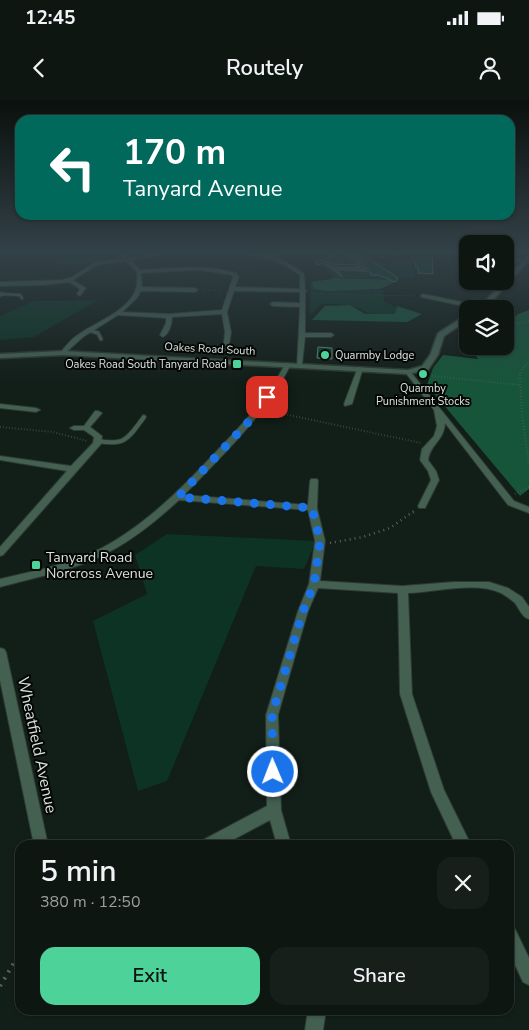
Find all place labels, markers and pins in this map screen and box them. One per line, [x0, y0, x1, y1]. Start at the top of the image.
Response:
place label: Quarmby Lodge [335, 348, 414, 363]
marker: Quarmby Lodge [319, 349, 331, 361]
place label: Oakes Road South Tanyard Road [65, 357, 227, 372]
marker: Oakes Road South Tanyard Road [231, 358, 243, 370]
marker: Quarmby Punishment Stocks [417, 368, 429, 380]
pin [246, 376, 288, 418]
place label: Quarmby Punishment Stocks [376, 381, 470, 409]
place label: Tanyard Road Norcross Avenue [46, 548, 153, 583]
marker: Tanyard Road Norcross Avenue [30, 559, 42, 571]

